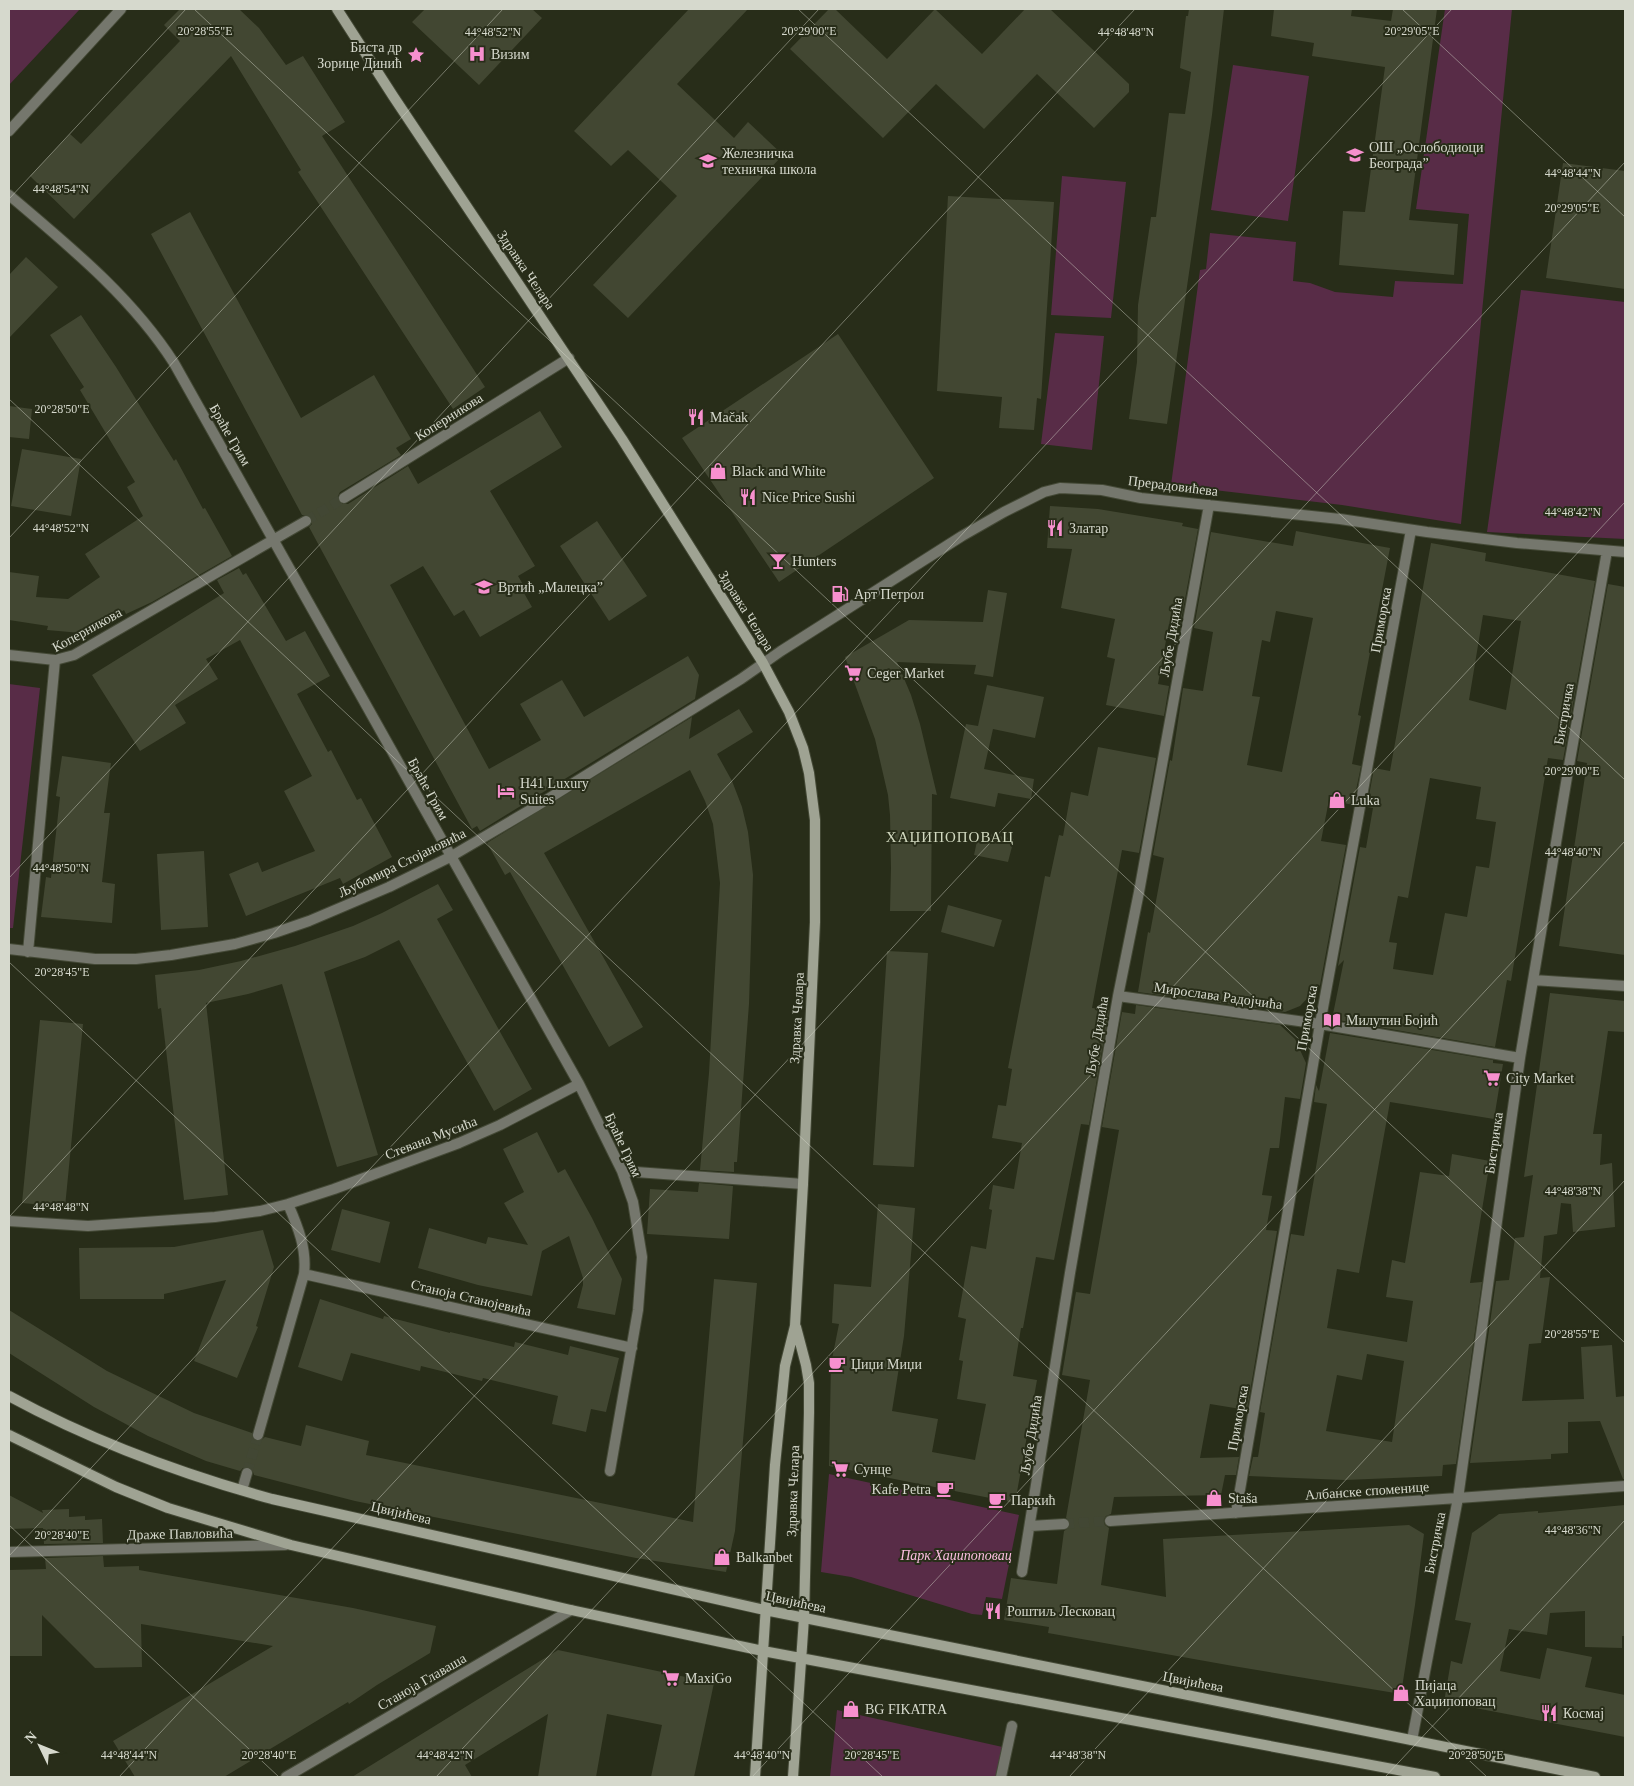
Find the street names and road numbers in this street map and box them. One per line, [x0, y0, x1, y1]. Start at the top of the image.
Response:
street label: Здравка Челара [494, 228, 558, 313]
street label: Коперникова [412, 390, 486, 444]
street label: Браће Грим [206, 402, 254, 469]
street label: Прерадовићева [1127, 473, 1220, 499]
street label: Здравка Челара [715, 568, 777, 654]
street label: Приморска [1368, 585, 1394, 654]
street label: Љубе Дидића [1157, 595, 1186, 678]
street label: Коперникова [50, 604, 125, 655]
street label: Бистричка [1551, 681, 1577, 746]
street label: Браће Грим [405, 755, 451, 823]
street label: Љубомира Стојановића [336, 825, 469, 900]
street label: Здравка Челара [787, 971, 807, 1064]
street label: Мирослава Радојчића [1153, 980, 1284, 1013]
street label: Приморска [1294, 983, 1320, 1052]
street label: Љубе Дидића [1083, 994, 1112, 1077]
street label: Бистричка [1482, 1110, 1506, 1175]
street label: Браће Грим [602, 1111, 644, 1179]
street label: Стевана Мусића [383, 1113, 480, 1162]
street label: Станоја Станојевића [409, 1277, 534, 1319]
street label: Приморска [1225, 1383, 1251, 1452]
street label: Љубе Дидића [1017, 1393, 1045, 1476]
street label: Здравка Челара [784, 1444, 802, 1537]
street label: Албанске споменице [1304, 1479, 1430, 1503]
street label: Цвијићева [369, 1499, 433, 1527]
street label: Бистричка [1422, 1510, 1448, 1575]
street label: Драже Павловића [127, 1526, 234, 1542]
street label: Цвијићева [764, 1588, 828, 1616]
street label: Станоја Главаша [375, 1650, 470, 1713]
street label: Цвијићева [1161, 1669, 1225, 1695]

